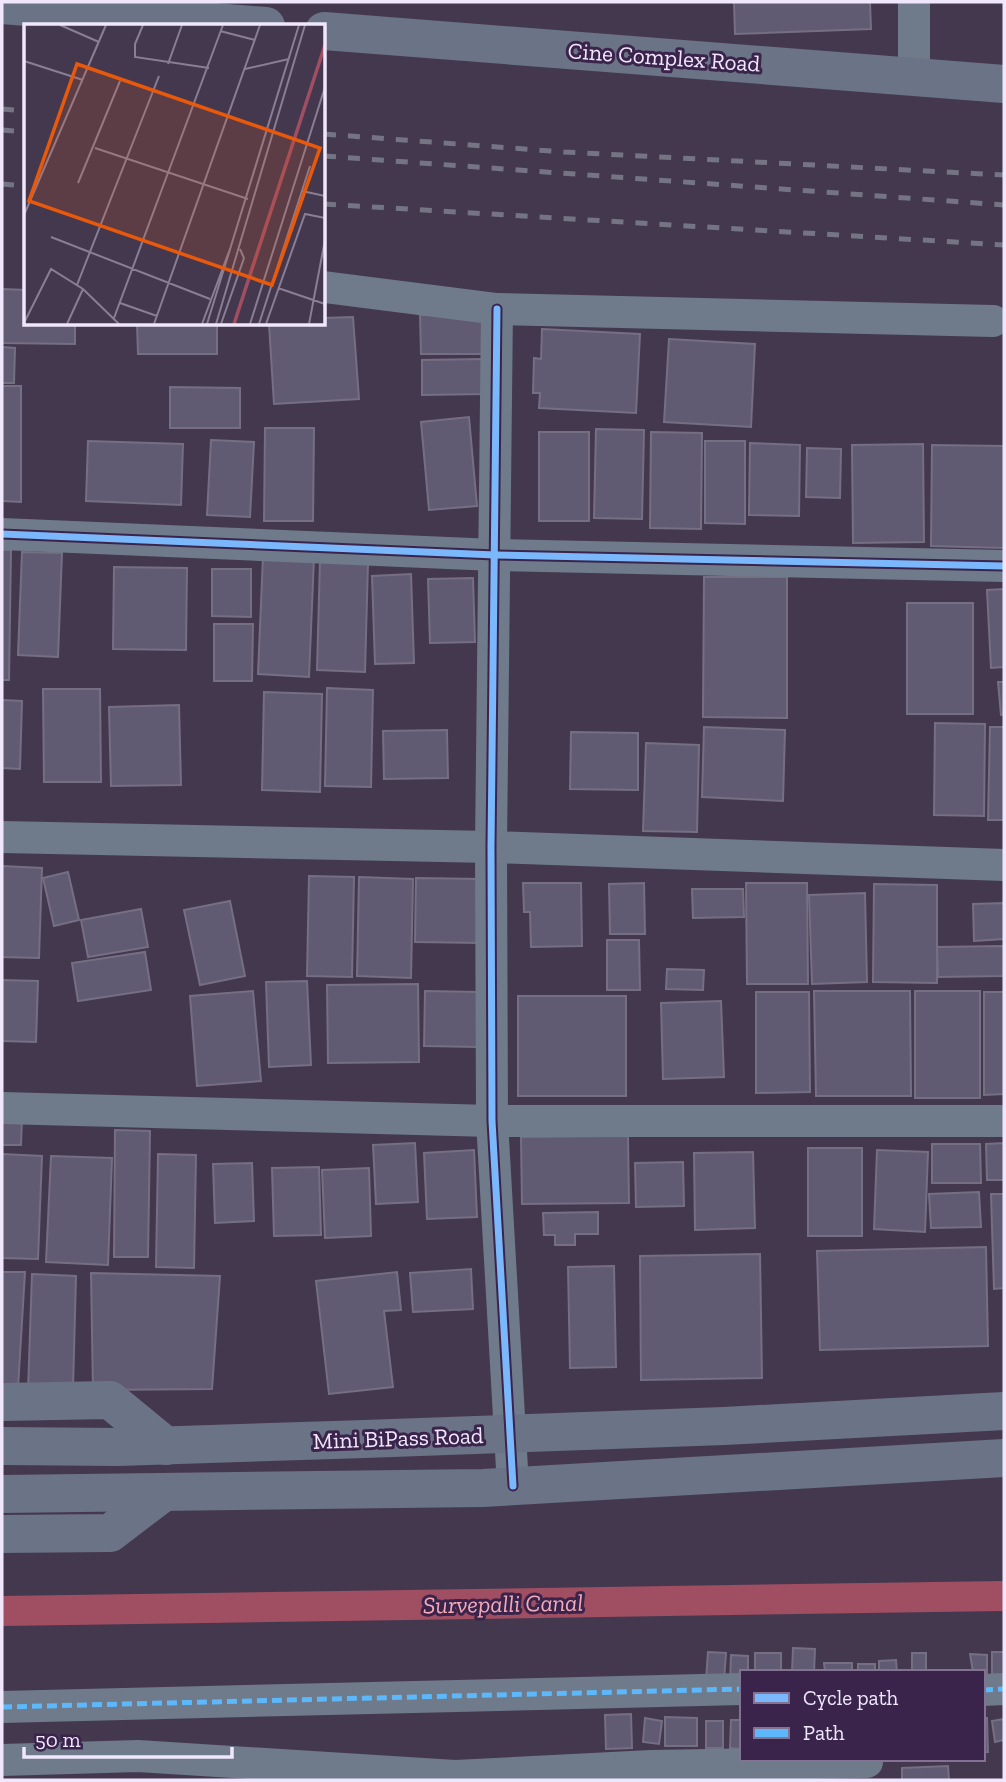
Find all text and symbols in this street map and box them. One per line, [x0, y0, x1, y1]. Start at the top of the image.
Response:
inset map [24, 24, 326, 326]
street label: Cine Complex Road [567, 36, 762, 78]
street label: Mini BiPass Road [312, 1421, 484, 1455]
water label: Survepalli Canal [423, 1588, 583, 1619]
legend [740, 1670, 985, 1761]
text: Cycle path [803, 1685, 898, 1710]
scale bar [24, 1716, 233, 1760]
text: Path [803, 1720, 845, 1745]
text: 50 m [35, 1727, 81, 1752]

